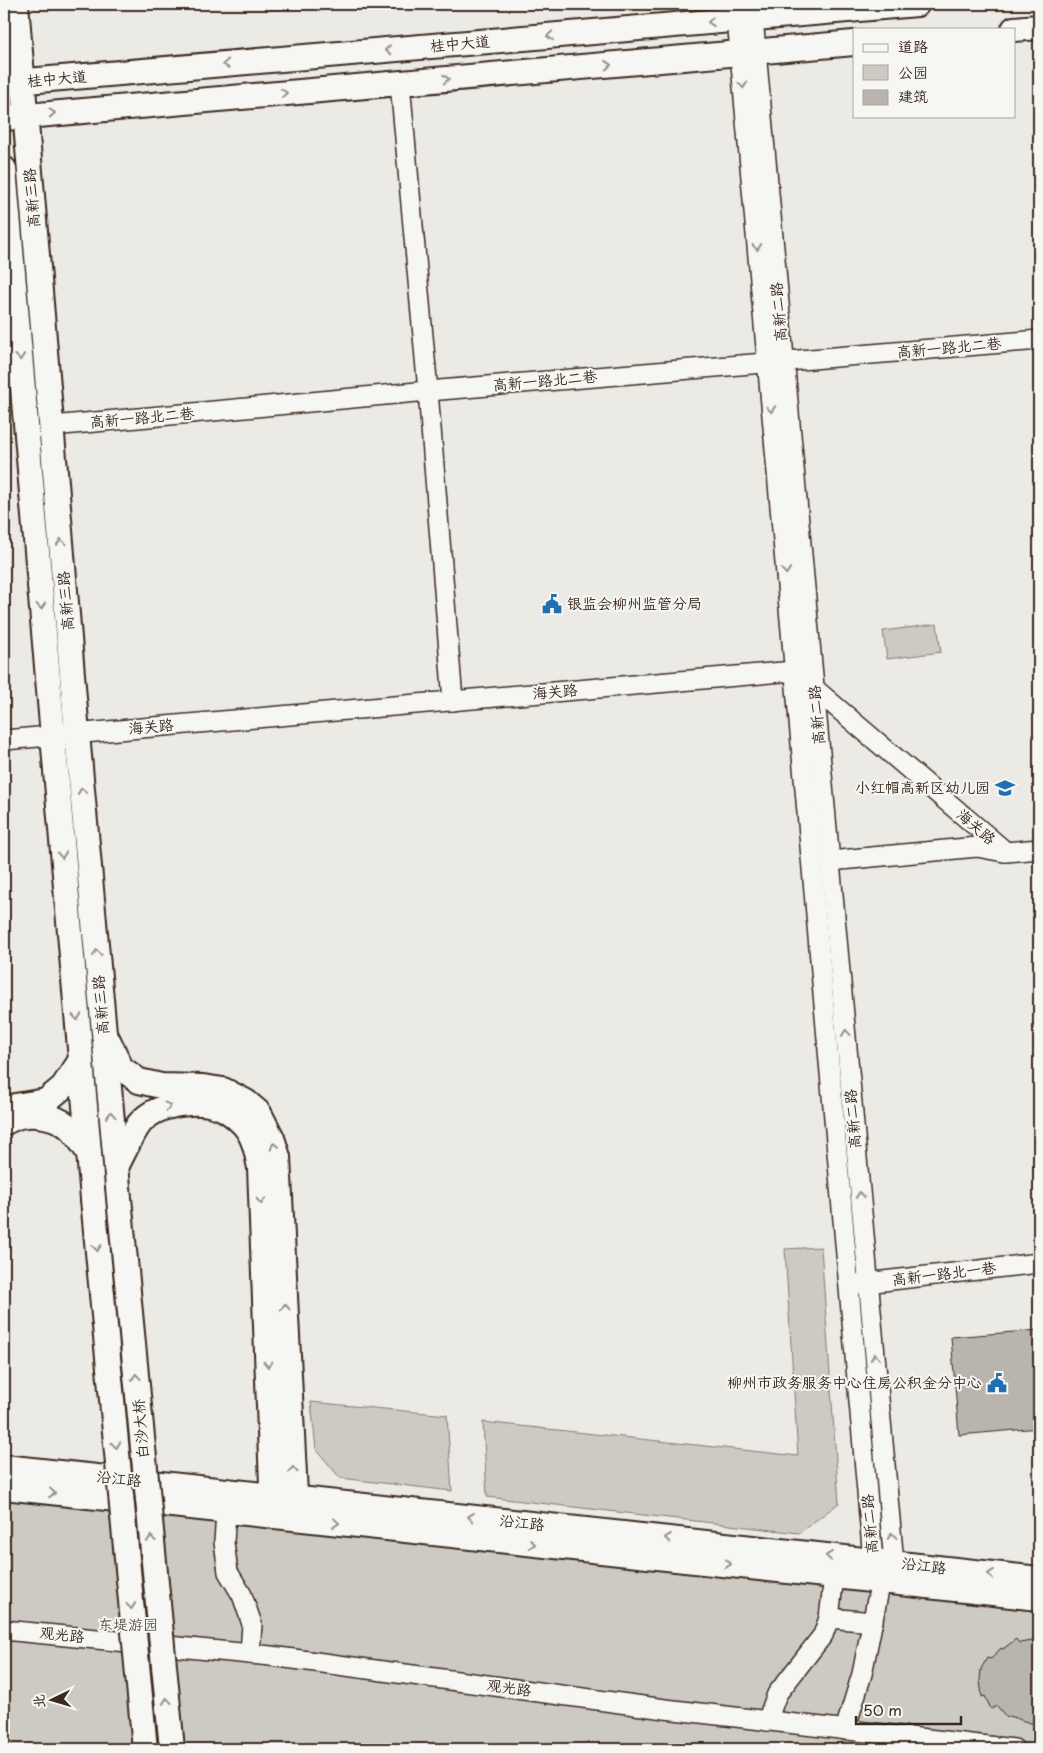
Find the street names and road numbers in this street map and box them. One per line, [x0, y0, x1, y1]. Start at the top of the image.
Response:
street label: 桂中大道 [429, 28, 491, 57]
street label: 桂中大道 [26, 63, 88, 92]
street label: 高新三路 [16, 167, 45, 229]
street label: 高新二路 [763, 281, 792, 343]
street label: 高新一路北二巷 [896, 330, 1002, 363]
street label: 高新一路北二巷 [492, 363, 598, 396]
street label: 高新一路北二巷 [89, 400, 195, 433]
street label: 高新三路 [50, 570, 79, 632]
street label: 海关路 [531, 677, 578, 704]
street label: 高新二路 [801, 684, 830, 746]
street label: 海关路 [127, 712, 174, 739]
street label: 海关路 [952, 803, 1002, 849]
street label: 高新三路 [85, 974, 114, 1036]
street label: 高新二路 [837, 1088, 866, 1150]
street label: 高新一路北一巷 [890, 1255, 997, 1290]
street label: 白沙大桥 [125, 1398, 154, 1460]
street label: 沿江路 [96, 1464, 143, 1491]
street label: 高新二路 [854, 1493, 883, 1555]
street label: 沿江路 [499, 1508, 546, 1535]
street label: 沿江路 [900, 1550, 948, 1579]
street label: 观光路 [39, 1620, 86, 1647]
street label: 观光路 [485, 1672, 533, 1701]

